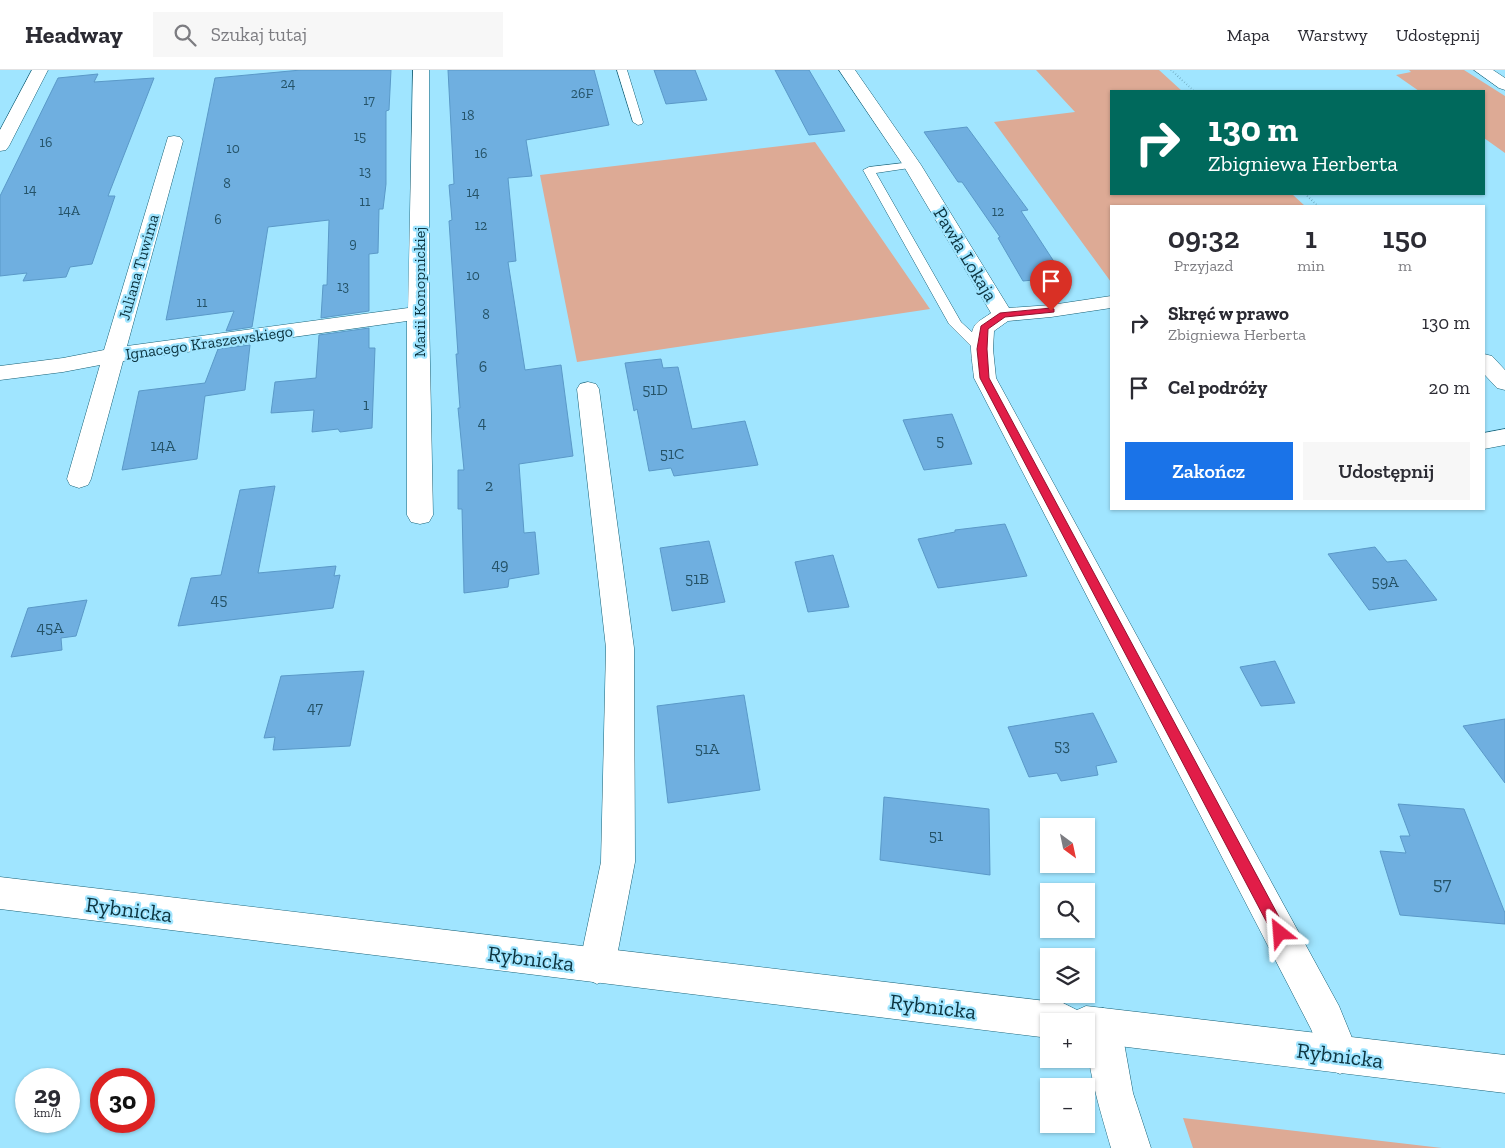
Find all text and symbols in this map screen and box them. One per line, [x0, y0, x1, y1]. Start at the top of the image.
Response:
search box [153, 12, 503, 57]
text: Headway [25, 20, 123, 49]
icon: search [171, 21, 199, 49]
text: Szukaj tutaj [211, 23, 307, 46]
text: Mapa [1227, 24, 1270, 46]
text: Warstwy [1298, 24, 1368, 46]
text: Udostępnij [1396, 24, 1480, 46]
house number: 24 [281, 75, 296, 92]
house number: 26F [571, 85, 593, 102]
house number: 17 [363, 92, 375, 109]
house number: 18 [462, 107, 474, 124]
text: 130 m [1208, 108, 1298, 150]
icon: right [1125, 110, 1190, 175]
house number: 15 [354, 128, 366, 145]
house number: 16 [40, 134, 52, 151]
house number: 10 [226, 140, 240, 157]
house number: 16 [475, 145, 487, 162]
text: Zbigniewa Herberta [1208, 150, 1398, 177]
house number: 13 [359, 163, 371, 180]
house number: 8 [223, 175, 231, 192]
house number: 14 [24, 181, 37, 198]
house number: 14 [467, 184, 480, 201]
house number: 11 [360, 193, 371, 210]
house number: 14A [58, 202, 81, 219]
street label: Pawła Lokaja [928, 203, 1003, 306]
house number: 12 [992, 203, 1004, 220]
house number: 6 [214, 211, 222, 228]
street label: Juliana Tuwima [114, 212, 163, 322]
house number: 12 [475, 217, 487, 234]
text: 09:32 [1168, 220, 1240, 256]
text: 1 [1305, 220, 1317, 256]
text: 150 [1383, 220, 1427, 256]
street label: Marii Konopnickiej [410, 227, 429, 357]
house number: 9 [349, 235, 357, 252]
text: Przyjazd [1174, 256, 1233, 275]
text: min [1297, 256, 1325, 275]
text: m [1398, 256, 1412, 275]
pin [1030, 260, 1072, 311]
house number: 10 [466, 267, 480, 284]
icon: arrive [1037, 267, 1065, 295]
house number: 13 [337, 278, 349, 295]
house number: 11 [197, 294, 208, 311]
text: Skręć w prawo [1168, 302, 1289, 325]
house number: 8 [482, 306, 490, 323]
icon: right [1125, 309, 1153, 337]
text: 130 m [1422, 311, 1470, 334]
street label: Ignacego Kraszewskiego [124, 321, 294, 364]
text: Zbigniewa Herberta [1168, 325, 1306, 344]
house number: 6 [479, 357, 487, 376]
icon: arrive [1125, 374, 1153, 402]
text: Cel podróży [1168, 376, 1267, 399]
text: 20 m [1429, 376, 1470, 399]
house number: 51D [642, 380, 668, 399]
house number: 1 [363, 395, 369, 414]
house number: 4 [478, 413, 487, 432]
house number: 5 [936, 431, 944, 450]
house number: 14A [150, 436, 176, 455]
button: Zakończ [1125, 442, 1293, 500]
button: Udostępnij [1303, 442, 1470, 500]
house number: 51C [660, 444, 684, 463]
house number: 2 [485, 476, 493, 495]
house number: 49 [491, 555, 509, 574]
house number: 51B [685, 569, 709, 588]
house number: 59A [1371, 572, 1399, 591]
house number: 45 [211, 590, 227, 609]
house number: 45A [36, 618, 64, 637]
house number: 47 [307, 698, 323, 717]
house number: 53 [1054, 736, 1070, 755]
house number: 51A [695, 739, 720, 758]
north arrow [1040, 818, 1095, 872]
map controls [1040, 818, 1095, 1133]
house number: 51 [929, 826, 943, 845]
house number: 57 [1433, 872, 1451, 895]
button: search [1040, 883, 1095, 938]
street label: Rybnicka [84, 891, 174, 928]
position arrow [1253, 906, 1305, 958]
street label: Rybnicka [486, 940, 576, 977]
button: layers [1040, 948, 1095, 1003]
street label: Rybnicka [888, 988, 978, 1025]
button: + [1040, 1013, 1095, 1068]
street label: Rybnicka [1295, 1037, 1385, 1074]
speed limit sign: 30 [90, 1068, 155, 1133]
button: − [1040, 1078, 1095, 1133]
text: 29 [34, 1079, 61, 1109]
text: km/h [34, 1106, 61, 1120]

